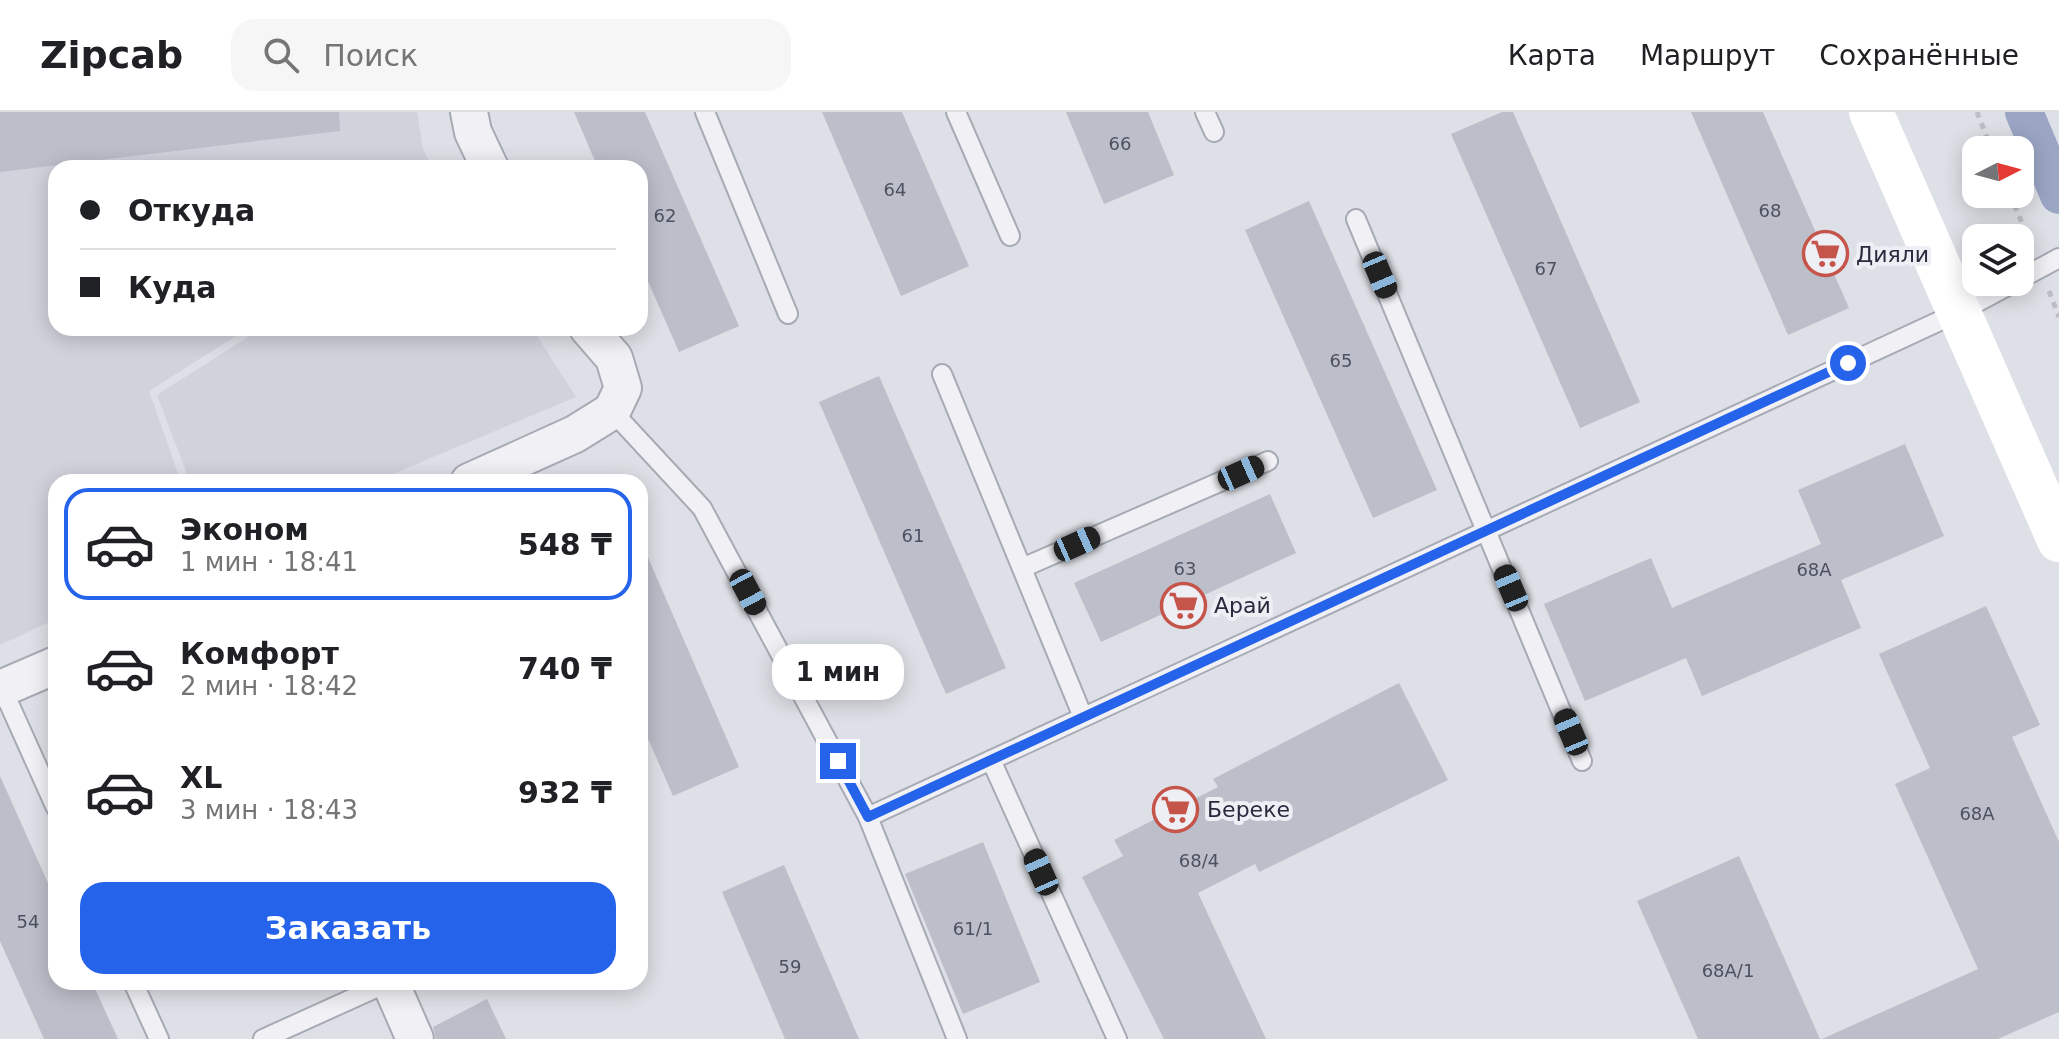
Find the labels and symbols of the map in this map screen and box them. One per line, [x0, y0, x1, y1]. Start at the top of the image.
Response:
house number: 66 [1109, 133, 1131, 154]
north arrow [1962, 136, 2034, 208]
house number: 64 [884, 179, 906, 200]
house number: 68 [1759, 200, 1781, 221]
house number: 62 [654, 205, 676, 226]
supermarket icon: Дияли [1801, 230, 1849, 278]
place label: Дияли [1856, 242, 1929, 267]
car [1360, 248, 1400, 302]
house number: 67 [1535, 258, 1557, 279]
route start [1830, 345, 1866, 381]
house number: 65 [1330, 350, 1352, 371]
car [1214, 452, 1268, 494]
car [1050, 523, 1104, 565]
house number: 61 [902, 525, 924, 546]
house number: 63 [1174, 558, 1196, 579]
house number: 68А [1796, 559, 1832, 580]
car [1491, 561, 1531, 615]
car [726, 565, 770, 619]
supermarket icon: Арай [1159, 581, 1207, 629]
place label: Арай [1214, 593, 1271, 618]
callout: 1 мин [772, 645, 904, 701]
car [1551, 705, 1591, 759]
route end [820, 743, 856, 779]
supermarket icon: Береке [1152, 785, 1200, 833]
place label: Береке [1207, 797, 1290, 822]
house number: 68А [1959, 803, 1995, 824]
car [1020, 845, 1062, 899]
house number: 68/4 [1179, 850, 1219, 871]
house number: 54 [17, 911, 39, 932]
house number: 61/1 [953, 918, 993, 939]
house number: 59 [779, 956, 801, 977]
house number: 68А/1 [1702, 960, 1754, 981]

